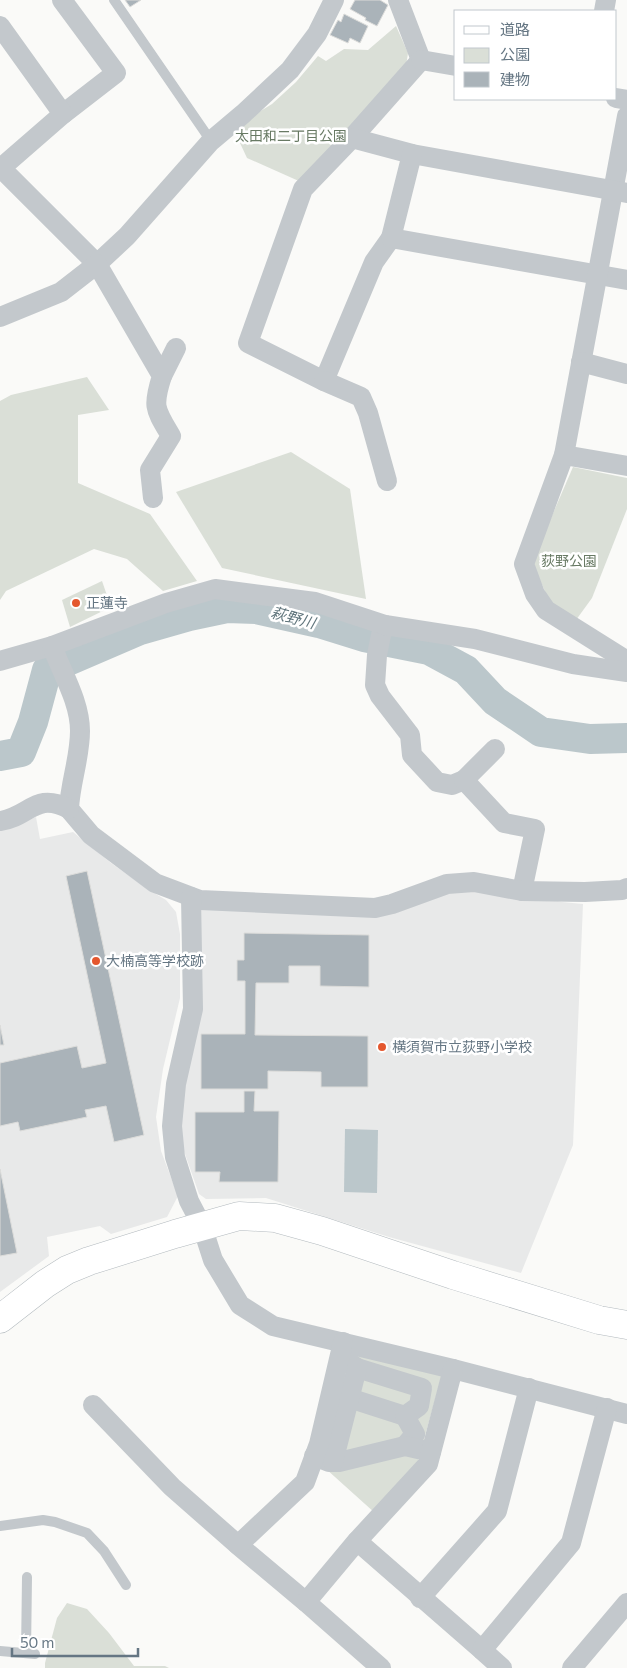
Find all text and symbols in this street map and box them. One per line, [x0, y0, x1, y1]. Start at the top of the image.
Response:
legend [454, 10, 617, 100]
text: 道路 [500, 20, 530, 38]
text: 公園 [500, 45, 530, 63]
text: 建物 [500, 70, 530, 88]
park label: 太田和二丁目公園 [235, 127, 347, 144]
park label: 荻野公園 [541, 552, 597, 569]
place label: 正蓮寺 [86, 594, 128, 611]
marker: 正蓮寺 [70, 597, 82, 609]
water label: 萩野川 [269, 603, 319, 632]
place label: 大楠高等学校跡 [106, 952, 204, 969]
marker: 大楠高等学校跡 [90, 955, 102, 967]
place label: 横須賀市立荻野小学校 [392, 1038, 532, 1055]
marker: 横須賀市立荻野小学校 [376, 1041, 388, 1053]
scale bar [12, 1626, 139, 1658]
text: 50 m [20, 1633, 54, 1651]

